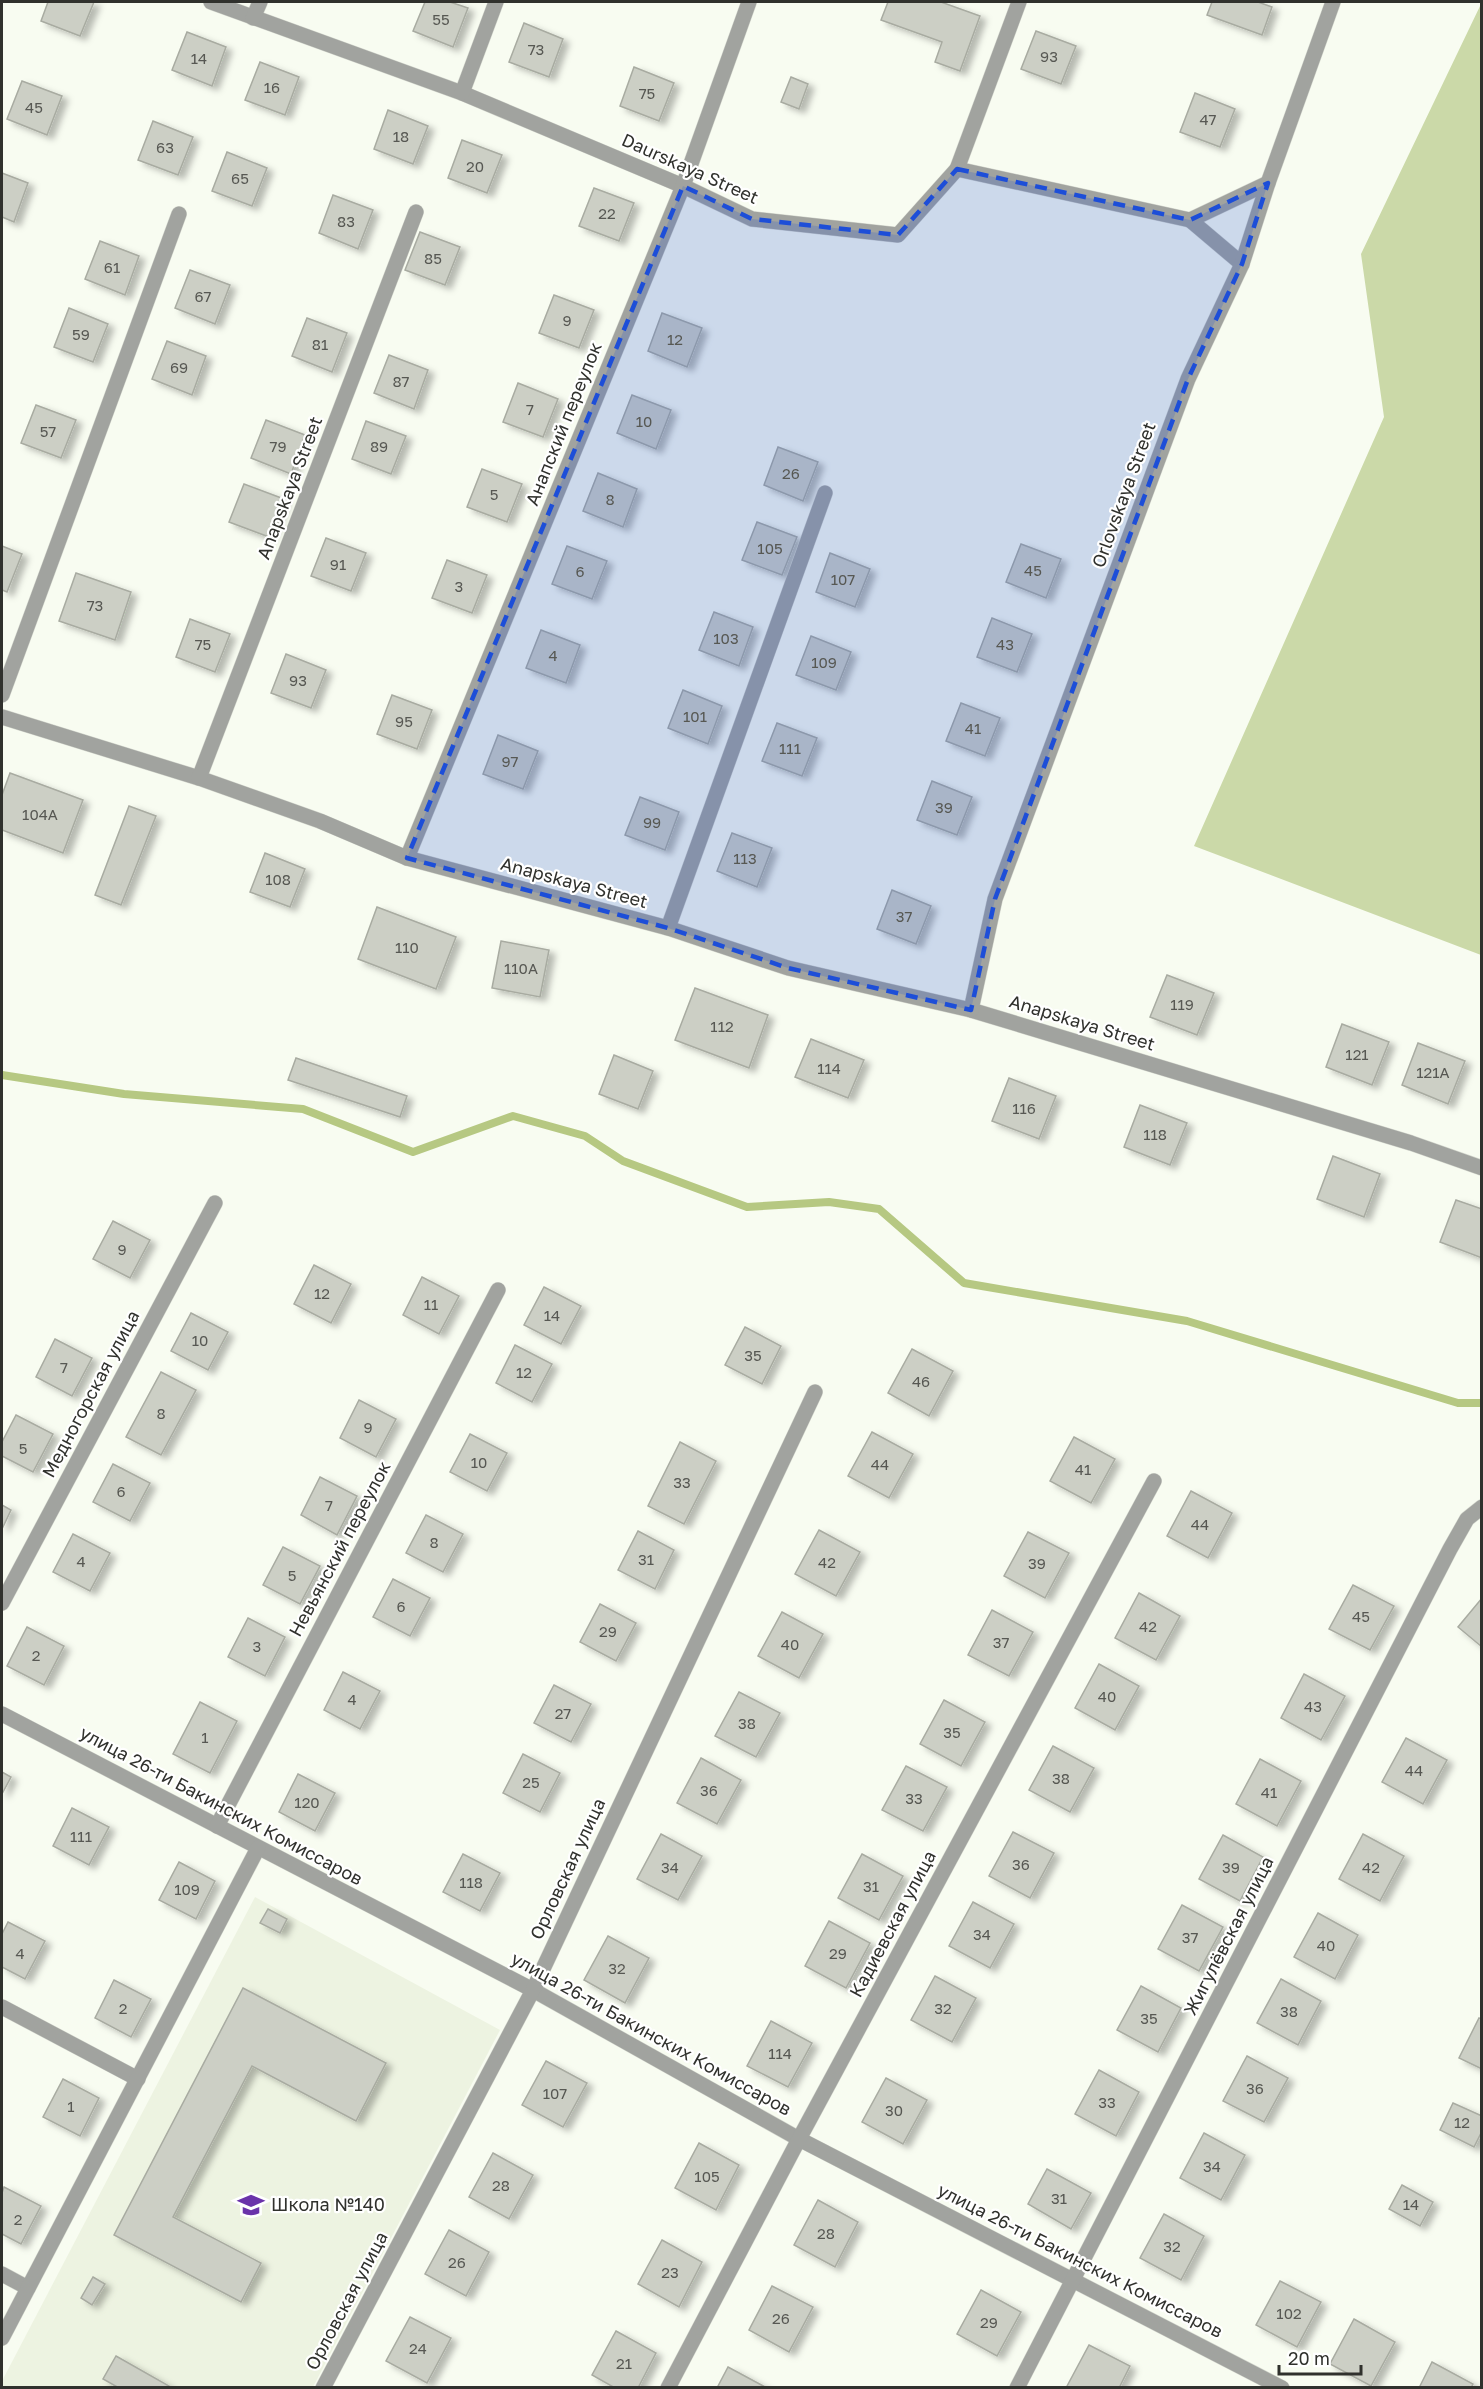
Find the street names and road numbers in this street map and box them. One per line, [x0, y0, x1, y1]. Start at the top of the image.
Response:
street label: Daurskaya Street [619, 128, 762, 208]
street label: Анапский переулок [520, 339, 606, 509]
street label: Anapskaya Street [252, 413, 326, 562]
street label: Orlovskaya Street [1087, 419, 1160, 570]
street label: Anapskaya Street [498, 852, 650, 912]
street label: Anapskaya Street [1007, 989, 1158, 1055]
street label: Медногорская улица [37, 1306, 143, 1481]
street label: Невьянский переулок [284, 1457, 395, 1640]
street label: улица 26-ти Бакинских Комиссаров [76, 1721, 367, 1889]
street label: Орловская улица [525, 1794, 609, 1943]
street label: Кадиевская улица [844, 1847, 940, 2001]
street label: Жигулёвская улица [1178, 1852, 1278, 2019]
street label: улица 26-ти Бакинских Комиссаров [507, 1947, 795, 2120]
street label: улица 26-ти Бакинских Комиссаров [934, 2178, 1227, 2342]
street label: Орловская улица [300, 2228, 392, 2373]

